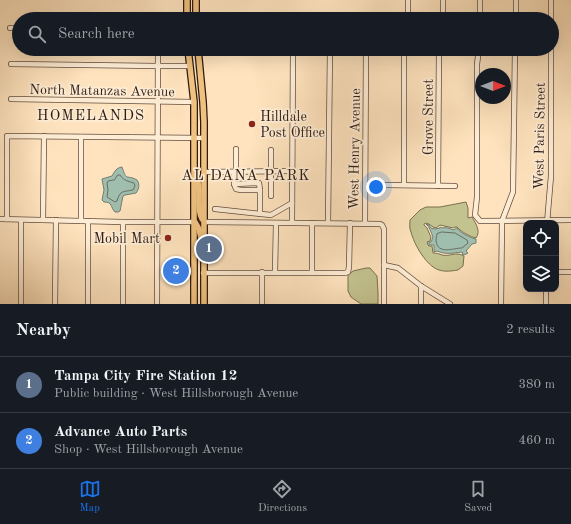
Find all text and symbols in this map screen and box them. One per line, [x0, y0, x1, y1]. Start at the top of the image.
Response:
search box [12, 12, 559, 56]
icon: search [26, 23, 48, 45]
text: Search here [58, 27, 135, 42]
north arrow [475, 68, 511, 104]
street label: Grove Street [422, 79, 436, 155]
street label: West Paris Street [532, 82, 548, 190]
street label: North Matanzas Avenue [29, 83, 175, 99]
street label: West Henry Avenue [347, 88, 363, 210]
district label: HOMELANDS [37, 109, 145, 124]
place label: Hilldale Post Office [260, 110, 325, 140]
marker: Hilldale Post Office [247, 119, 257, 129]
district label: AL DANA PARK [181, 169, 311, 184]
your location [366, 177, 386, 197]
map controls [523, 220, 559, 292]
button: locate [523, 220, 559, 256]
place label: Mobil Mart [93, 232, 160, 246]
marker: Mobil Mart [163, 233, 173, 243]
pin: 1 [196, 234, 222, 264]
pin: 2 [163, 256, 189, 286]
button: layers [523, 256, 559, 292]
text: Nearby [16, 322, 71, 339]
text: 2 results [506, 323, 555, 336]
text: Tampa City Fire Station 12 [54, 369, 237, 384]
text: 1 [25, 378, 33, 391]
text: 380 m [518, 378, 555, 391]
text: Public building · West Hillsborough Avenue [54, 387, 298, 400]
text: Advance Auto Parts [54, 425, 187, 440]
text: 2 [25, 434, 33, 447]
text: 460 m [518, 434, 555, 447]
text: Shop · West Hillsborough Avenue [54, 443, 243, 456]
tab: Map [79, 478, 101, 516]
tab: Directions [258, 478, 307, 516]
tab: Saved [464, 478, 492, 516]

